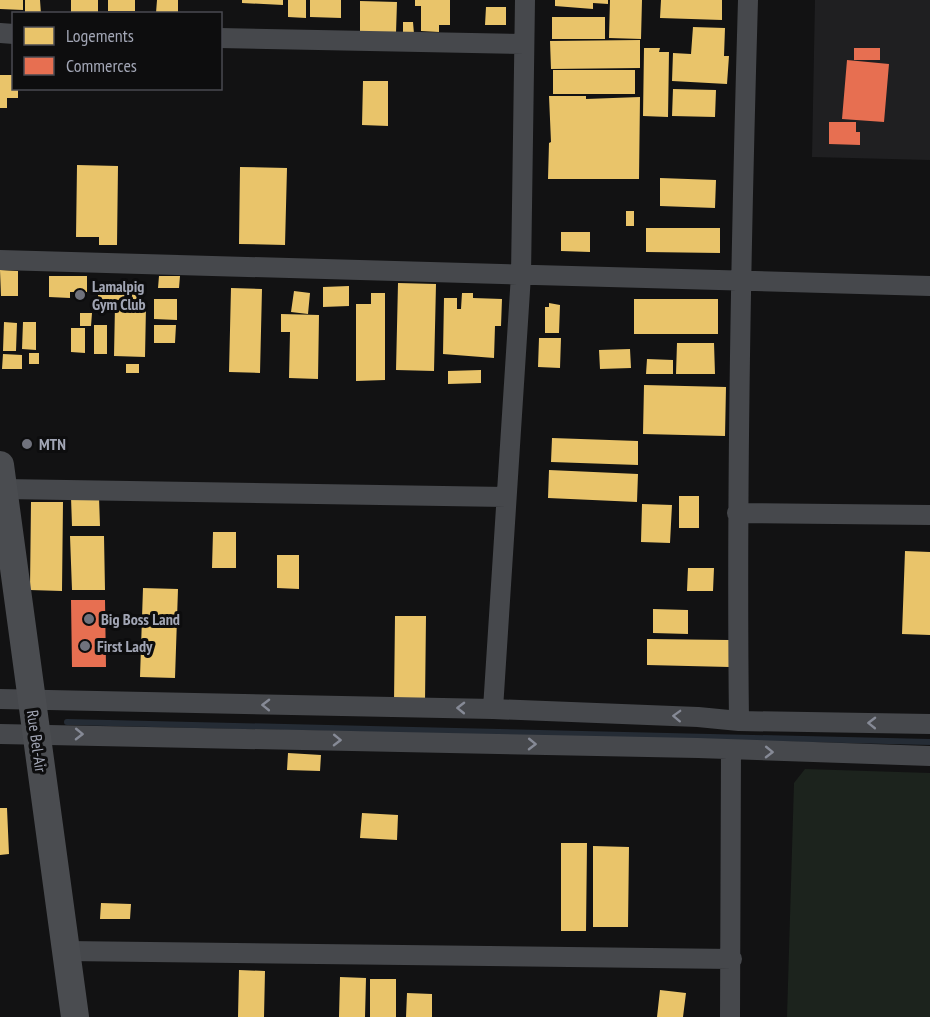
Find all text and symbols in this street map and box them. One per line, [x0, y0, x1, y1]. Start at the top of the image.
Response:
legend [12, 12, 222, 90]
text: Logements [66, 24, 134, 47]
text: Commerces [66, 54, 137, 77]
place label: Lamalpig Gym Club [92, 276, 146, 314]
marker: Lamalpig Gym Club [73, 288, 87, 302]
place label: MTN [39, 434, 66, 454]
marker: MTN [20, 437, 34, 451]
place label: Big Boss Land [101, 609, 180, 629]
marker: Big Boss Land [82, 612, 96, 626]
place label: First Lady [97, 636, 153, 656]
marker: First Lady [78, 639, 92, 653]
one-way arrow [261, 698, 270, 711]
one-way arrow [456, 702, 465, 715]
street label: Rue Bel-Air [23, 709, 51, 774]
one-way arrow [672, 709, 681, 722]
one-way arrow [867, 717, 876, 729]
one-way arrow [75, 727, 84, 740]
one-way arrow [333, 734, 342, 746]
one-way arrow [528, 738, 537, 751]
one-way arrow [765, 746, 774, 758]

